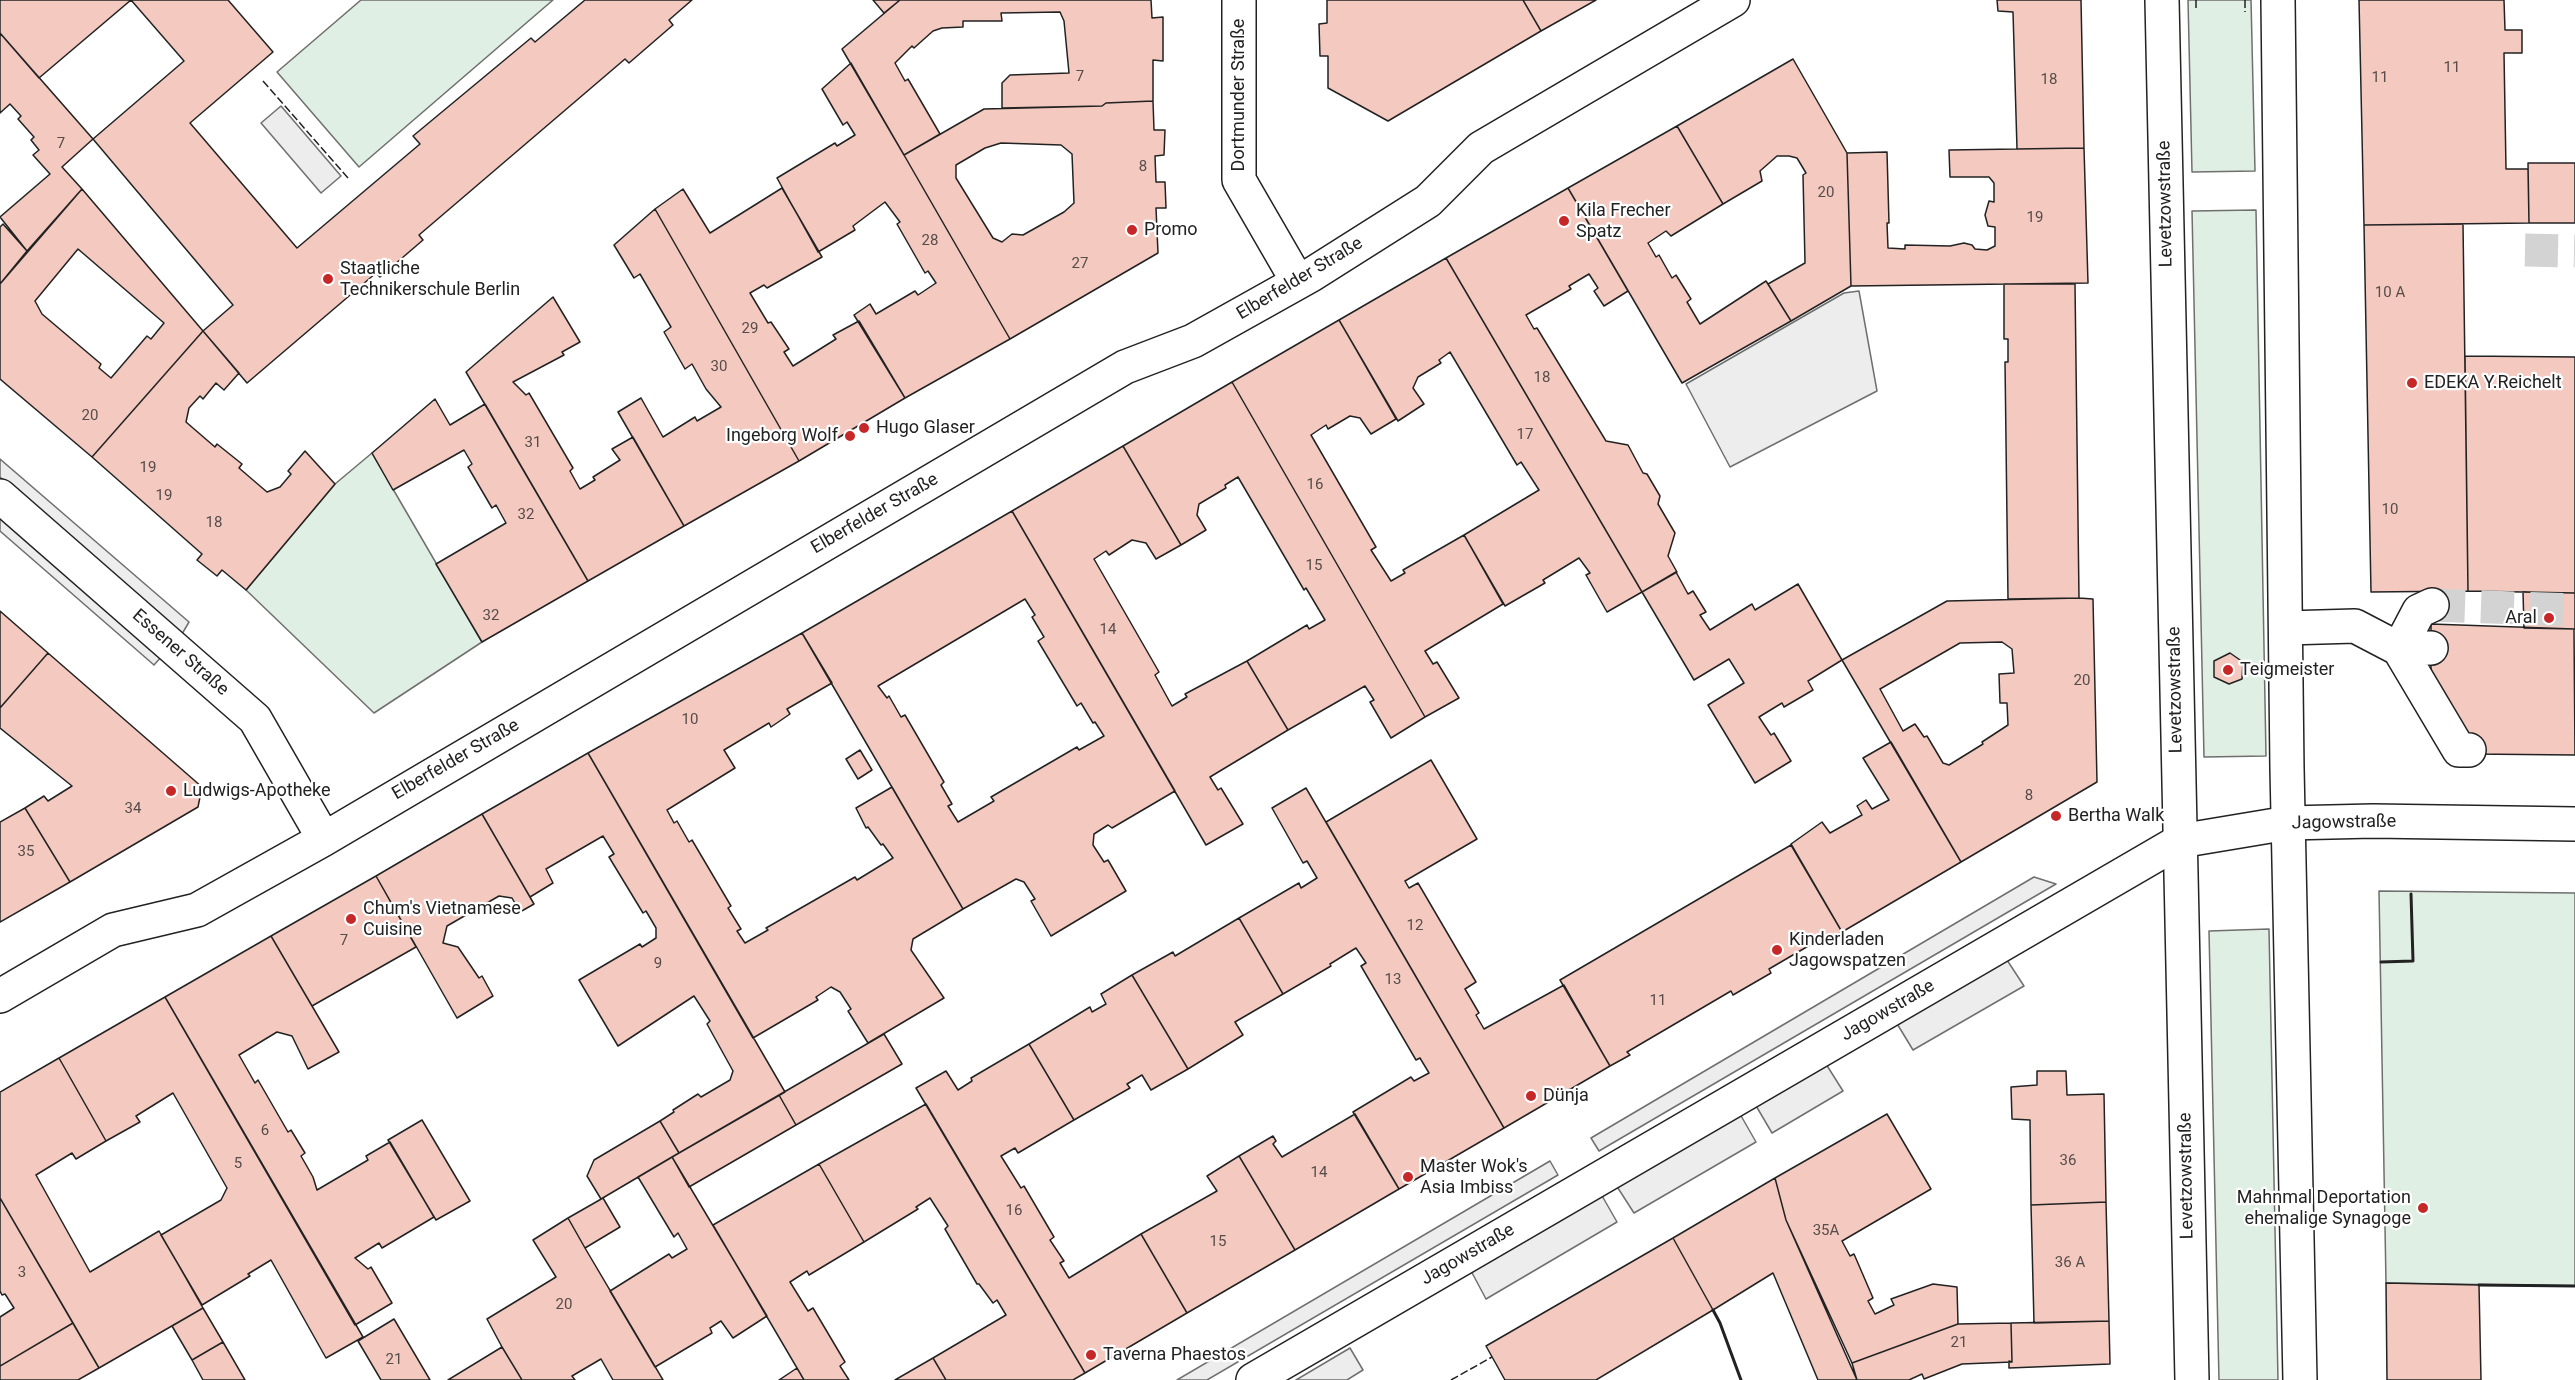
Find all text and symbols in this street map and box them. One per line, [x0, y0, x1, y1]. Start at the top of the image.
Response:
street label: Dortmunder Straße [1228, 19, 1250, 171]
house number: 11 [2444, 59, 2460, 77]
house number: 7 [1076, 68, 1084, 86]
house number: 11 [2372, 69, 2388, 87]
house number: 18 [2041, 71, 2057, 89]
house number: 7 [57, 135, 65, 153]
street label: Levetzowstraße [2154, 140, 2178, 268]
house number: 8 [1139, 158, 1147, 176]
house number: 20 [1818, 184, 1834, 202]
place label: Kila Frecher Spatz [1576, 200, 1670, 242]
house number: 19 [2027, 209, 2043, 227]
marker: Kila Frecher Spatz [1557, 214, 1571, 228]
place label: Promo [1144, 219, 1198, 241]
marker: Promo [1125, 223, 1139, 237]
house number: 28 [922, 232, 938, 250]
street label: Elberfelder Straße [1233, 233, 1367, 325]
house number: 27 [1072, 255, 1088, 273]
place label: Staatliche Technikerschule Berlin [340, 258, 520, 300]
marker: Staatliche Technikerschule Berlin [321, 272, 335, 286]
house number: 10 A [2375, 284, 2405, 302]
house number: 29 [742, 320, 758, 338]
house number: 30 [711, 358, 727, 376]
house number: 18 [1534, 369, 1550, 387]
place label: EDEKA Y.Reichelt [2424, 372, 2562, 394]
marker: EDEKA Y.Reichelt [2405, 376, 2419, 390]
house number: 20 [82, 407, 98, 425]
place label: Hugo Glaser [876, 417, 975, 439]
marker: Hugo Glaser [857, 421, 871, 435]
place label: Ingeborg Wolf [726, 425, 838, 447]
house number: 17 [1517, 426, 1533, 444]
marker: Ingeborg Wolf [843, 429, 857, 443]
house number: 31 [525, 434, 541, 452]
house number: 19 [140, 459, 156, 477]
street label: Elberfelder Straße [808, 469, 942, 559]
house number: 16 [1307, 476, 1323, 494]
house number: 19 [156, 487, 172, 505]
house number: 10 [2382, 501, 2398, 519]
house number: 32 [518, 506, 534, 524]
house number: 18 [206, 514, 222, 532]
house number: 15 [1306, 557, 1322, 575]
street label: Essener Straße [127, 605, 233, 701]
house number: 32 [483, 607, 499, 625]
place label: Aral [2505, 607, 2537, 629]
marker: Aral [2542, 611, 2556, 625]
house number: 14 [1100, 621, 1116, 639]
street label: Levetzowstraße [2164, 626, 2188, 754]
place label: Teigmeister [2240, 659, 2334, 681]
marker: Teigmeister [2221, 663, 2235, 677]
house number: 20 [2074, 672, 2090, 690]
house number: 10 [682, 711, 698, 729]
street label: Elberfelder Straße [389, 715, 523, 805]
place label: Ludwigs-Apotheke [183, 780, 331, 802]
marker: Ludwigs-Apotheke [164, 784, 178, 798]
house number: 8 [2025, 787, 2033, 805]
house number: 34 [125, 800, 141, 818]
place label: Bertha Walk [2068, 805, 2164, 827]
marker: Bertha Walk [2049, 809, 2063, 823]
street label: Jagowstraße [2292, 811, 2396, 835]
house number: 35 [18, 843, 34, 861]
place label: Chum's Vietnamese Cuisine [363, 898, 521, 940]
marker: Chum's Vietnamese Cuisine [344, 912, 358, 926]
house number: 12 [1407, 917, 1423, 935]
place label: Kinderladen Jagowspatzen [1789, 929, 1906, 972]
house number: 7 [340, 932, 348, 950]
marker: Kinderladen Jagowspatzen [1770, 943, 1784, 957]
house number: 9 [654, 955, 662, 973]
house number: 13 [1385, 971, 1401, 989]
street label: Jagowstraße [1837, 975, 1939, 1047]
house number: 11 [1650, 992, 1666, 1010]
place label: Dünja [1543, 1085, 1589, 1107]
marker: Dünja [1524, 1089, 1538, 1103]
street label: Levetzowstraße [2175, 1112, 2199, 1240]
house number: 6 [261, 1122, 269, 1140]
house number: 36 [2060, 1152, 2076, 1170]
house number: 5 [234, 1155, 242, 1173]
place label: Master Wok's Asia Imbiss [1420, 1156, 1528, 1198]
house number: 14 [1311, 1164, 1327, 1182]
marker: Master Wok's Asia Imbiss [1401, 1170, 1415, 1184]
place label: Mahnmal Deportation ehemalige Synagoge [2237, 1187, 2411, 1230]
marker: Mahnmal Deportation ehemalige Synagoge [2416, 1201, 2430, 1215]
house number: 16 [1006, 1202, 1022, 1220]
street label: Jagowstraße [1417, 1219, 1519, 1291]
house number: 35A [1813, 1222, 1839, 1240]
house number: 15 [1210, 1233, 1226, 1251]
house number: 36 A [2055, 1254, 2085, 1272]
house number: 3 [18, 1264, 26, 1282]
house number: 20 [556, 1296, 572, 1314]
house number: 21 [1951, 1334, 1967, 1352]
place label: Taverna Phaestos [1103, 1344, 1246, 1366]
marker: Taverna Phaestos [1084, 1348, 1098, 1362]
house number: 21 [386, 1351, 402, 1369]

